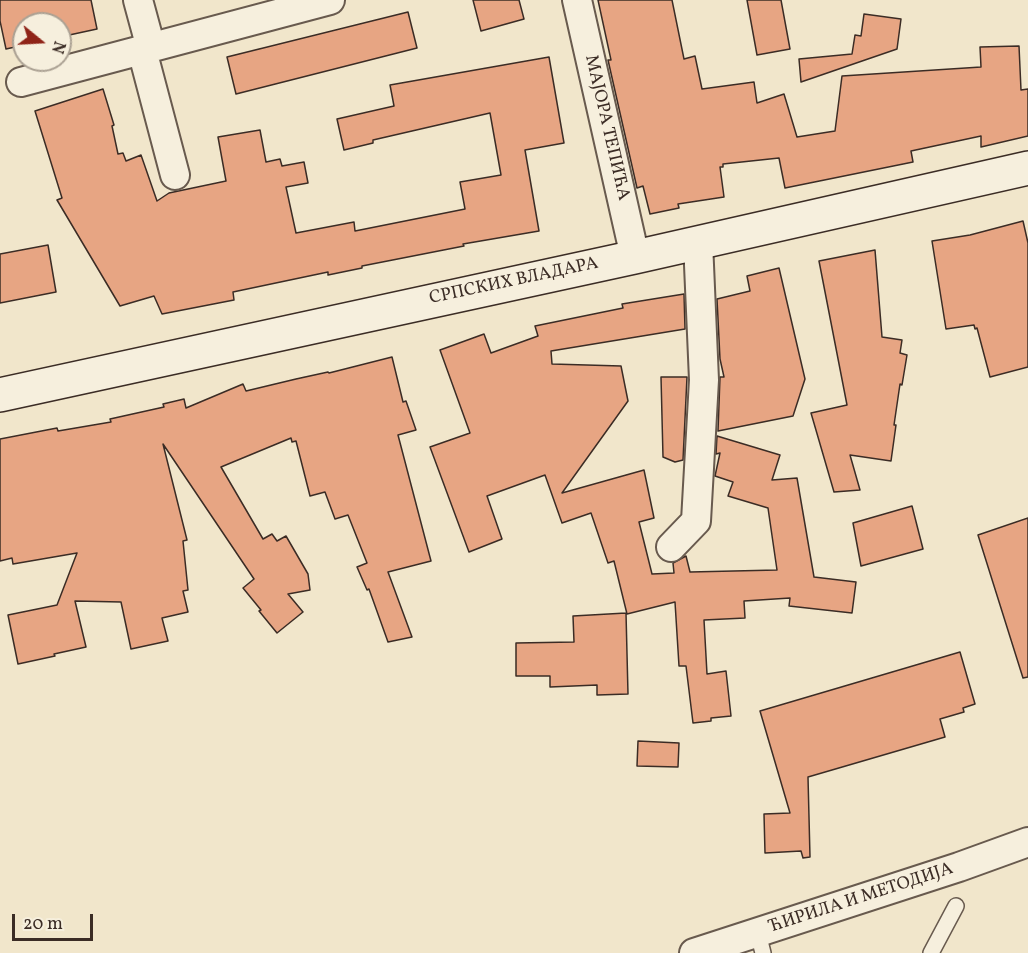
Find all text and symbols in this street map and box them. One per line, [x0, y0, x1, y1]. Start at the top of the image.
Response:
north arrow [12, 12, 72, 72]
text: N [45, 38, 69, 56]
street label: МАЈОРА ТЕПИЋА [579, 53, 633, 203]
street label: СРПСКИХ ВЛАДАРА [428, 254, 600, 310]
street label: ЋИРИЛА И МЕТОДИЈА [766, 859, 956, 939]
scale bar [15, 902, 96, 940]
text: 20 m [23, 912, 63, 937]

